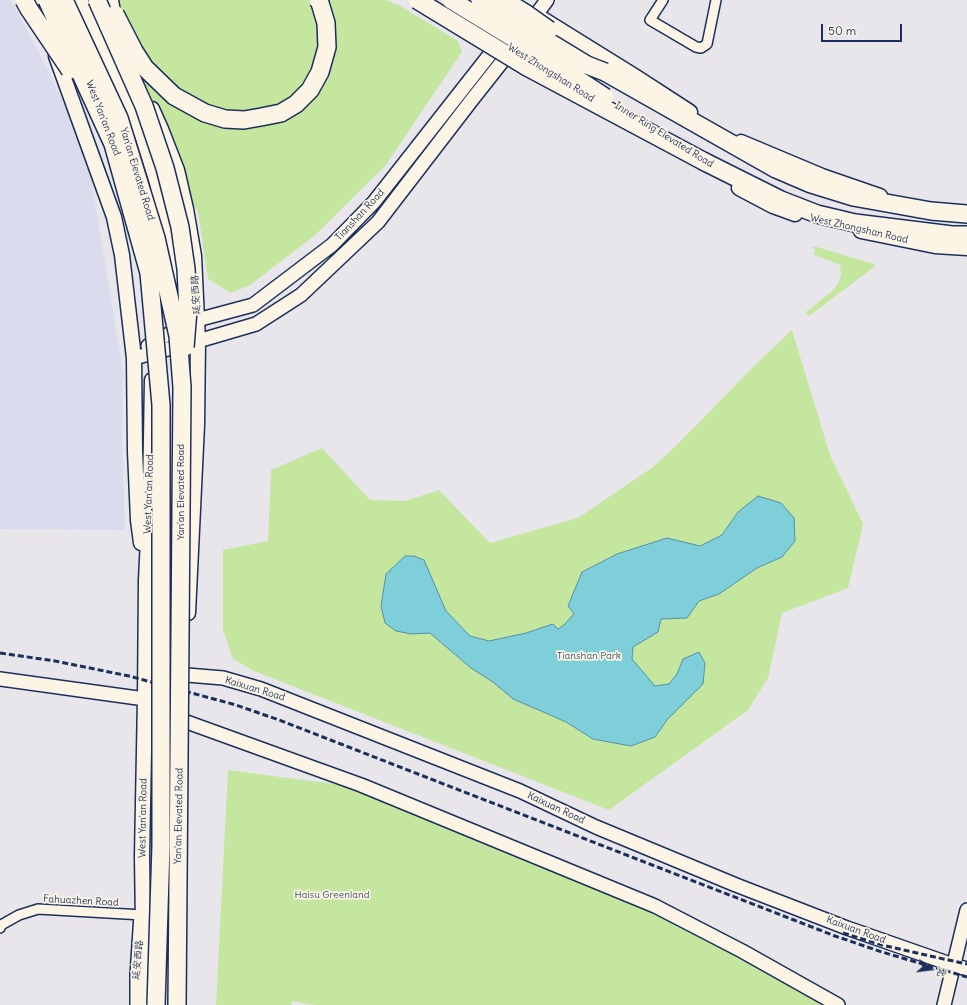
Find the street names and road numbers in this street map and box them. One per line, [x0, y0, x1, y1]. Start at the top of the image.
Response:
street label: West Zhongshan Road [505, 41, 597, 105]
street label: West Yan'an Road [83, 79, 123, 157]
street label: Inner Ring Elevated Road [612, 100, 716, 170]
street label: Yan'an Elevated Road [117, 126, 157, 222]
street label: Tianshan Road [333, 187, 387, 243]
street label: West Zhongshan Road [809, 212, 909, 246]
street label: 延安西路 [189, 275, 203, 315]
street label: Yan'an Elevated Road [175, 444, 187, 540]
street label: West Yan'an Road [142, 454, 156, 534]
street label: Kaixuan Road [224, 674, 286, 704]
street label: Yan'an Elevated Road [172, 768, 186, 864]
street label: West Yan'an Road [136, 778, 150, 858]
street label: Kaixuan Road [525, 789, 587, 827]
street label: Fahuazhen Road [43, 893, 119, 909]
street label: Kaixuan Road [825, 914, 887, 946]
street label: 延安西路 [130, 939, 146, 981]

